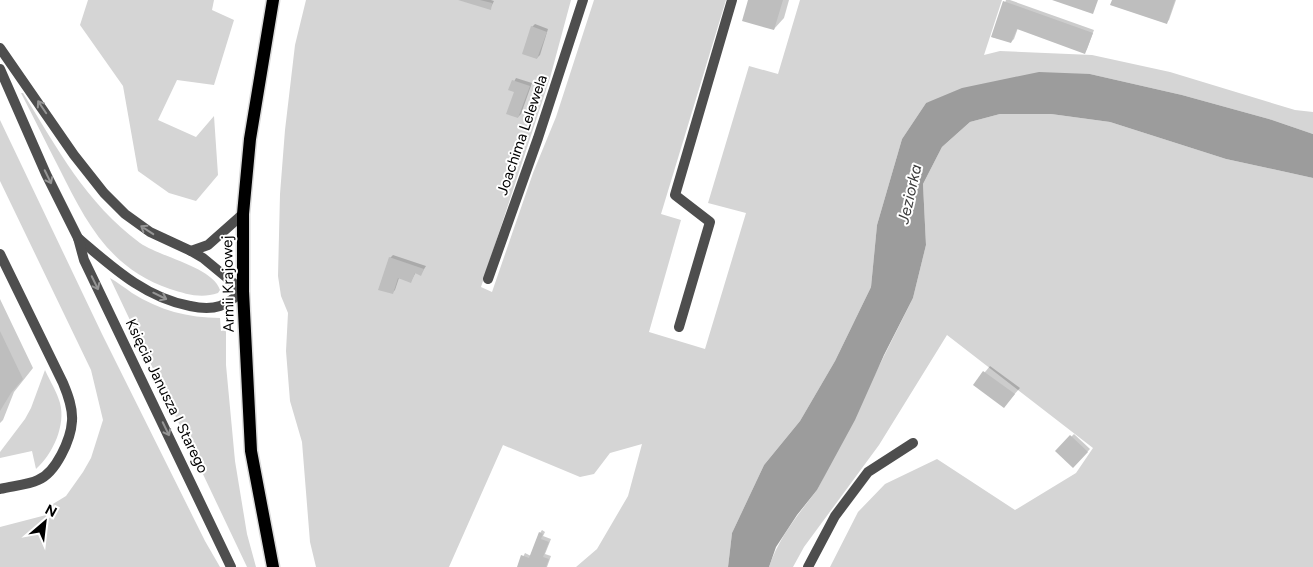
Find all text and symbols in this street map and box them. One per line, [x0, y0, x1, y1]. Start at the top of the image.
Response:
street label: Joachima Lelewela [493, 72, 551, 198]
one-way arrow [37, 101, 47, 115]
water label: Jeziorka [893, 163, 926, 227]
one-way arrow [43, 170, 53, 185]
one-way arrow [141, 224, 155, 234]
street label: Armii Krajowej [218, 235, 238, 333]
one-way arrow [91, 275, 100, 290]
one-way arrow [152, 292, 167, 302]
street label: Księcia Janusza I Starego [122, 316, 212, 476]
one-way arrow [162, 421, 172, 436]
north arrow [20, 497, 70, 547]
text: N [42, 501, 60, 521]

